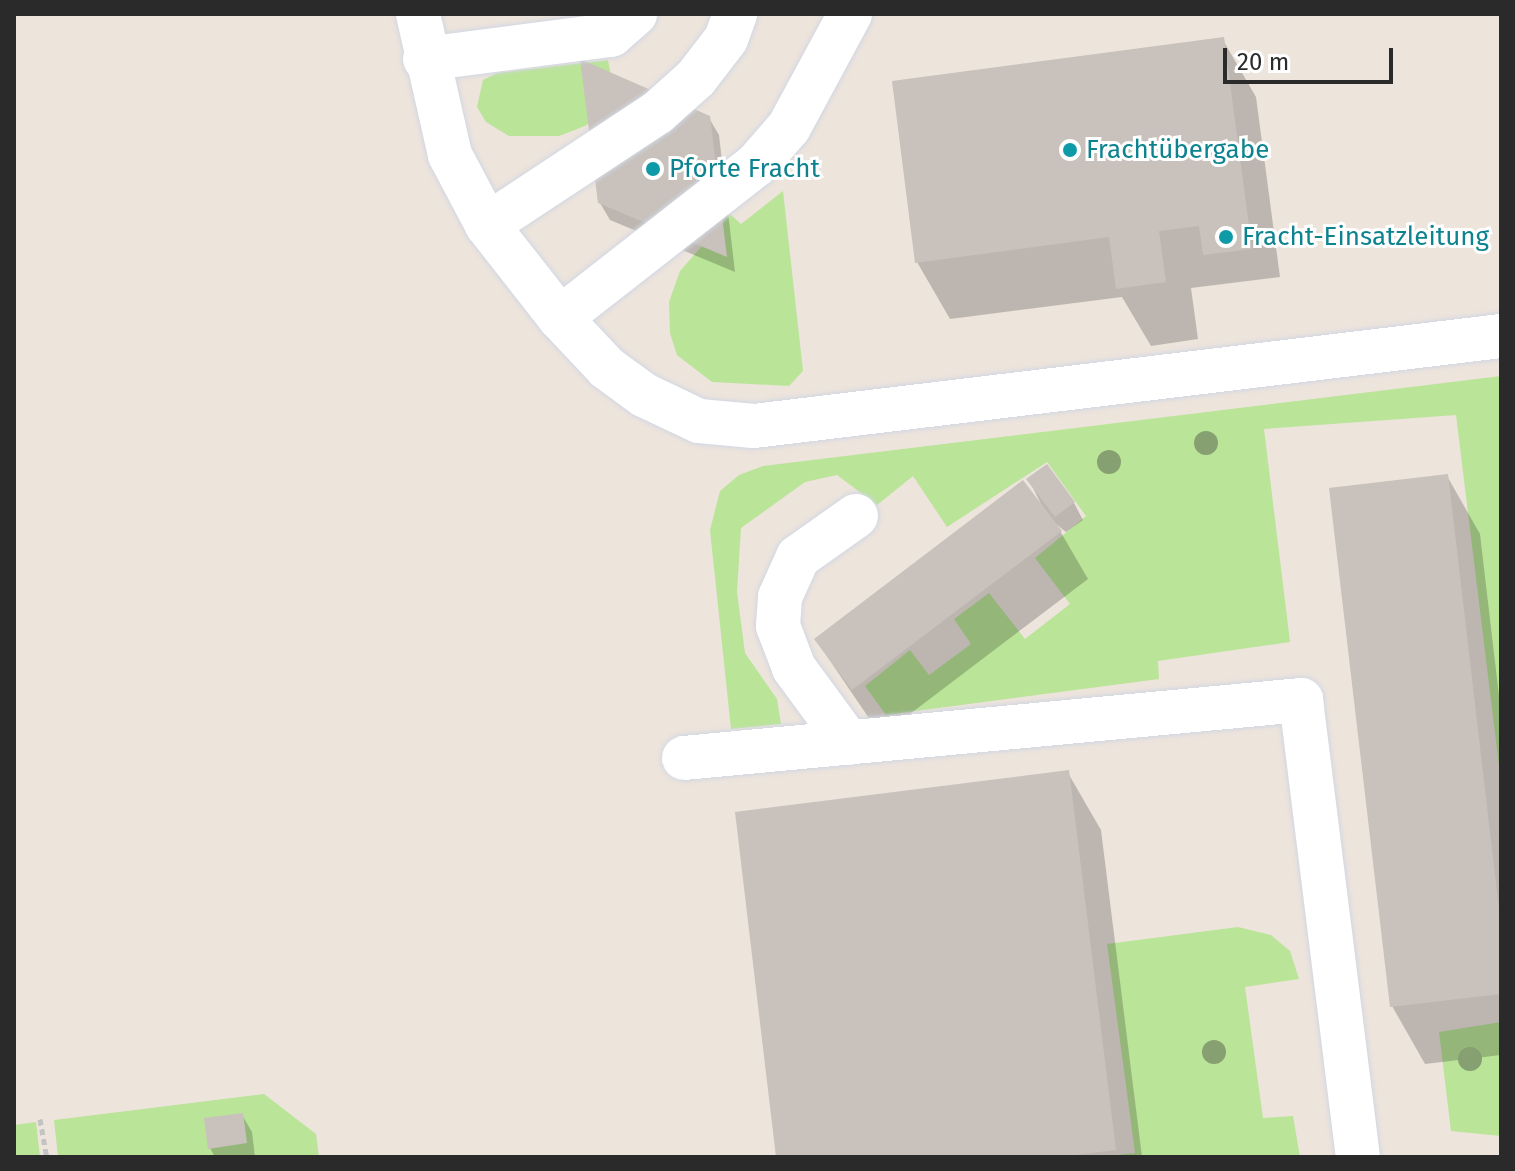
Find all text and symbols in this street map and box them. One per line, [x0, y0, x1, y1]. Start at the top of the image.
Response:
scale bar [1227, 32, 1397, 82]
text: 20 m [1237, 48, 1289, 76]
place label: Frachtübergabe [1086, 134, 1269, 166]
marker: Frachtübergabe [1061, 141, 1079, 159]
place label: Pforte Fracht [669, 153, 820, 185]
marker: Pforte Fracht [644, 160, 662, 178]
place label: Fracht-Einsatzleitung [1242, 221, 1489, 253]
marker: Fracht-Einsatzleitung [1217, 228, 1235, 246]

